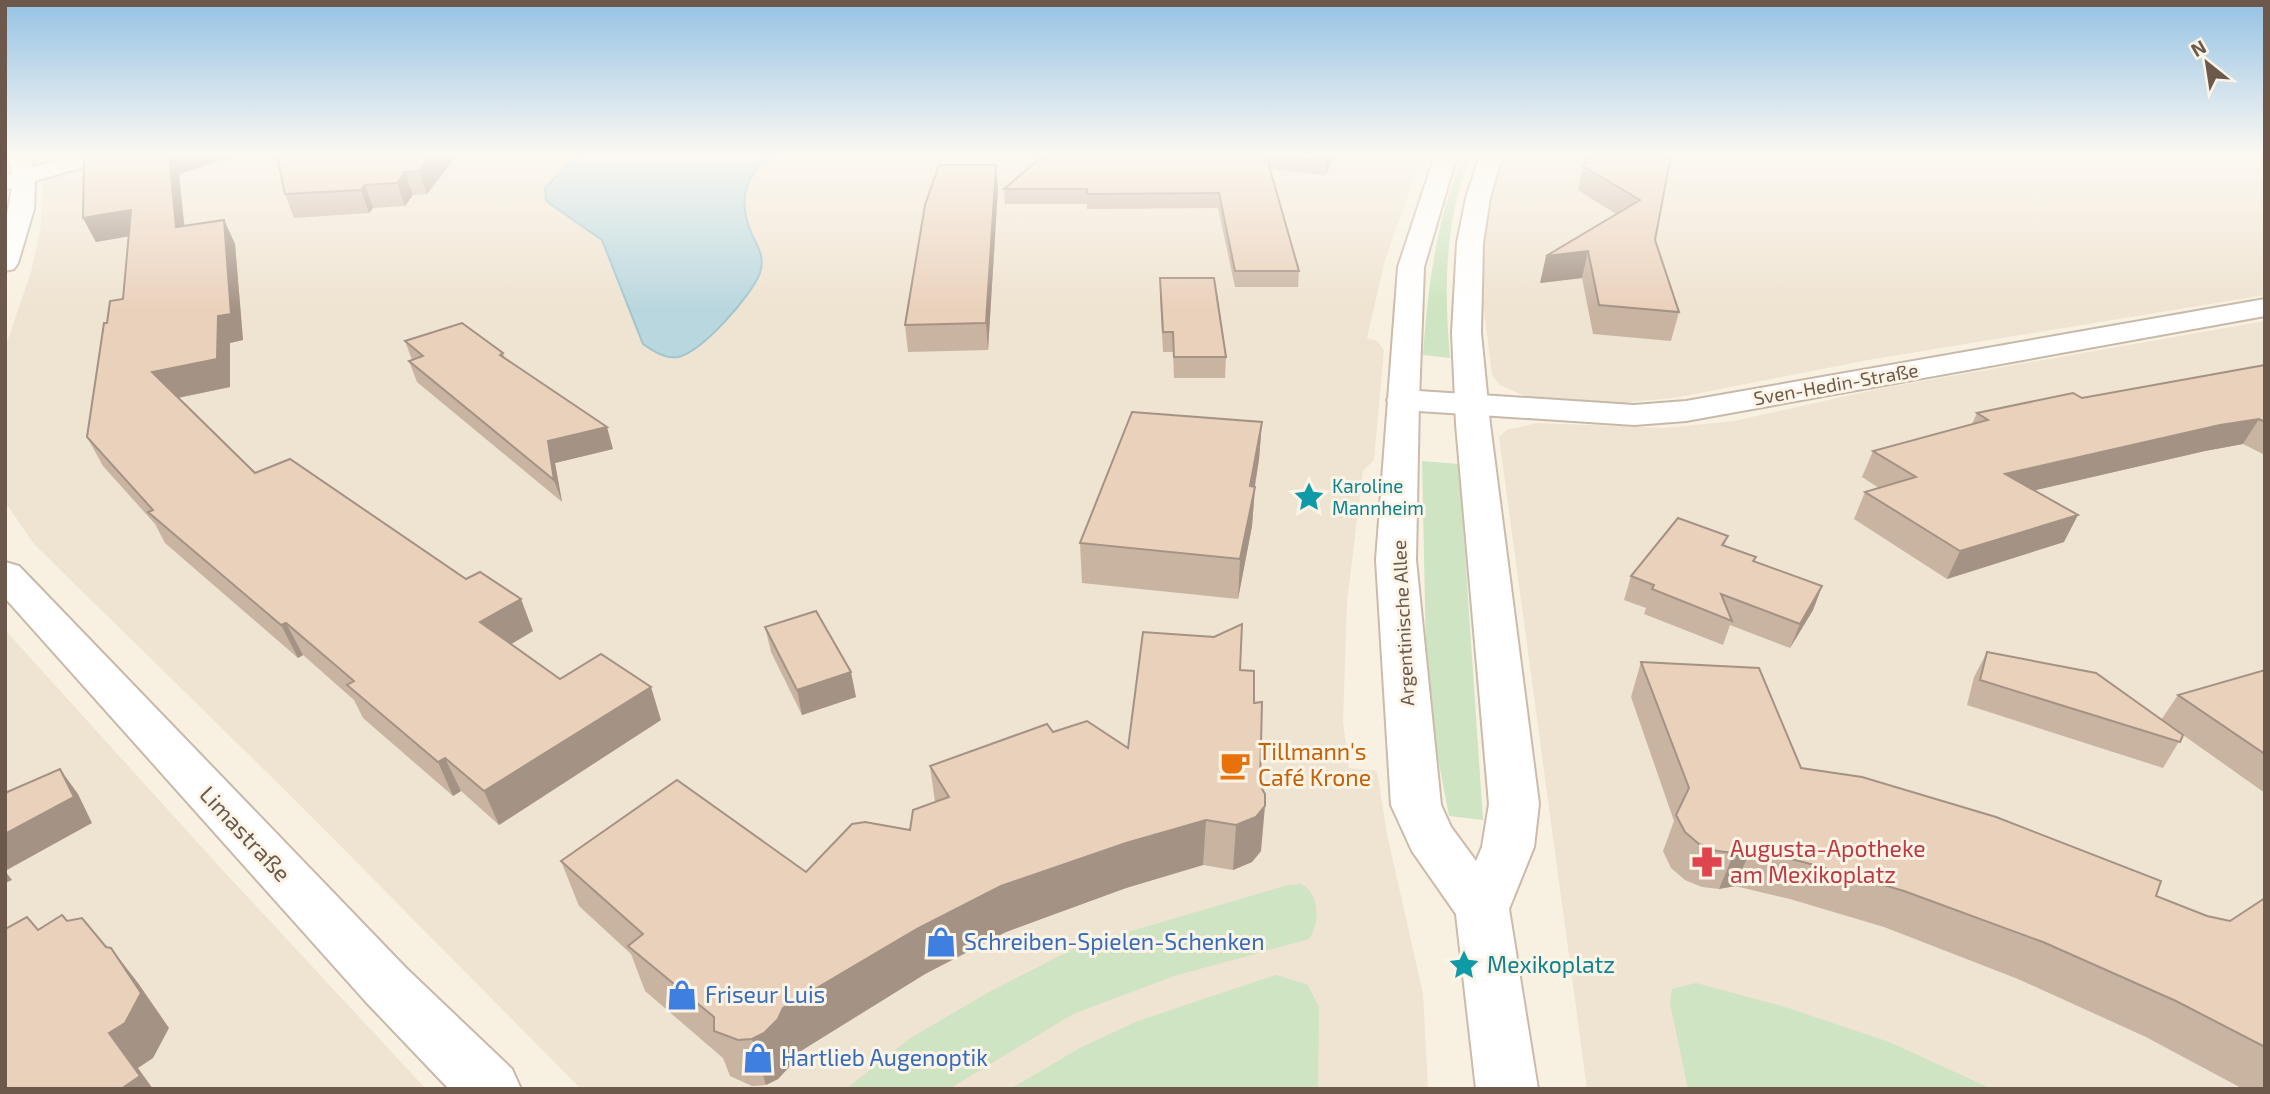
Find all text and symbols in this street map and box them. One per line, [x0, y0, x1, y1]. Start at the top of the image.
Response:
north arrow [2172, 28, 2242, 98]
text: N [2187, 34, 2210, 61]
street label: Sven-Hedin-Straße [1752, 358, 1920, 409]
place label: Karoline Mannheim [1332, 474, 1424, 519]
place icon: Karoline Mannheim [1292, 480, 1326, 514]
street label: Argentinische Allee [1387, 539, 1418, 707]
place label: Tillmann's Café Krone [1258, 737, 1371, 791]
cafe icon: Tillmann's Café Krone [1218, 748, 1252, 782]
street label: Limastraße [194, 780, 297, 887]
place label: Augusta-Apotheke am Mexikoplatz [1730, 834, 1926, 888]
pharmacy icon: Augusta-Apotheke am Mexikoplatz [1690, 845, 1724, 879]
shop icon: Schreiben-Spielen-Schenken [924, 925, 958, 959]
place label: Schreiben-Spielen-Schenken [964, 927, 1265, 955]
place icon: Mexikoplatz [1447, 948, 1481, 982]
place label: Mexikoplatz [1487, 950, 1615, 978]
shop icon: Friseur Luis [665, 978, 699, 1012]
place label: Friseur Luis [705, 980, 825, 1008]
shop icon: Hartlieb Augenoptik [741, 1041, 775, 1075]
place label: Hartlieb Augenoptik [781, 1043, 988, 1071]

